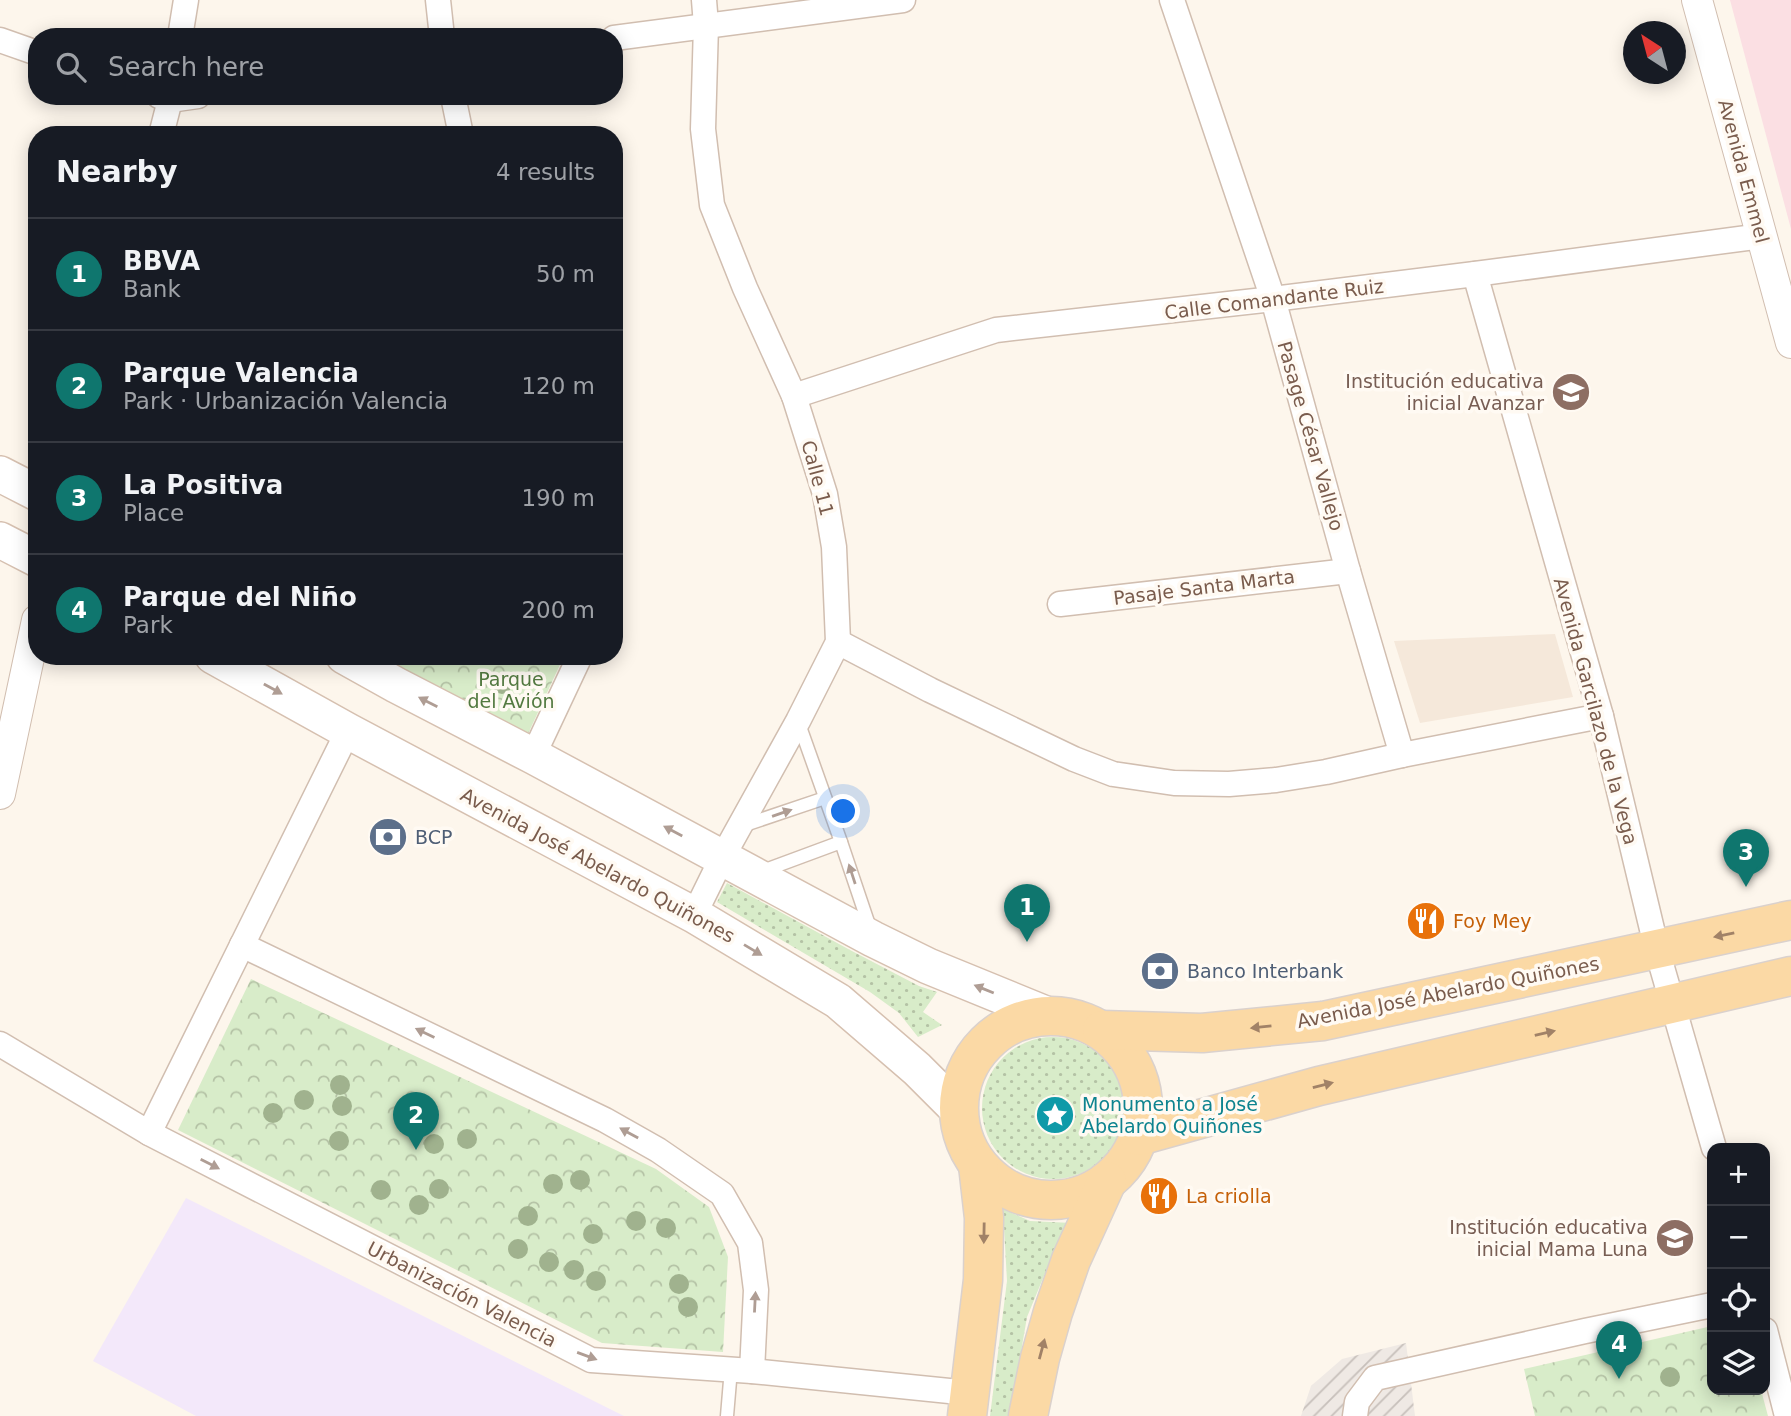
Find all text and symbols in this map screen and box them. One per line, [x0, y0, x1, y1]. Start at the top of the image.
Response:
north arrow [1623, 21, 1686, 84]
search box [28, 28, 623, 105]
icon: search [52, 48, 90, 86]
text: Search here [108, 52, 264, 82]
street label: Avenida Emmel [1714, 97, 1774, 245]
text: Nearby [56, 154, 178, 189]
text: 4 results [496, 159, 595, 185]
text: BBVA [123, 246, 200, 276]
text: 1 [71, 261, 87, 287]
text: 50 m [536, 261, 595, 287]
street label: Calle Comandante Ruiz [1163, 275, 1385, 323]
text: Bank [123, 276, 181, 302]
street label: Pasage César Vallejo [1273, 339, 1349, 533]
text: Parque Valencia [123, 358, 359, 388]
place label: Institución educativa inicial Avanzar [1345, 370, 1544, 414]
school or university icon: Institución educativa inicial Avanzar [1550, 371, 1592, 413]
text: 2 [71, 373, 87, 399]
text: 120 m [521, 373, 595, 399]
text: Park · Urbanización Valencia [123, 388, 448, 414]
street label: Calle 11 [797, 438, 839, 518]
text: La Positiva [123, 470, 283, 500]
text: 3 [71, 485, 87, 511]
text: 190 m [521, 485, 595, 511]
text: Place [123, 500, 184, 526]
street label: Pasaje Santa Marta [1112, 565, 1296, 609]
street label: Avenida Garcilazo de la Vega [1550, 575, 1642, 847]
text: Parque del Niño [123, 582, 357, 612]
text: 4 [71, 597, 87, 623]
text: 200 m [521, 597, 595, 623]
text: Park [123, 612, 173, 638]
park label: Parque del Avión [467, 668, 555, 712]
one-way arrow [263, 683, 283, 695]
one-way arrow [418, 696, 438, 707]
street label: Avenida José Abelardo Quiñones [457, 783, 739, 947]
your location [826, 794, 860, 828]
one-way arrow [772, 807, 793, 818]
bank icon: BCP [367, 816, 409, 858]
one-way arrow [663, 825, 682, 837]
place label: BCP [415, 826, 452, 848]
pin: 3 [1723, 829, 1769, 887]
one-way arrow [846, 863, 857, 884]
pin: 1 [1004, 884, 1050, 942]
restaurant icon: Foy Mey [1405, 900, 1447, 942]
place label: Foy Mey [1453, 910, 1532, 932]
one-way arrow [1713, 930, 1735, 941]
one-way arrow [743, 943, 762, 956]
bank icon: Banco Interbank [1139, 950, 1181, 992]
street label: Avenida José Abelardo Quiñones [1295, 952, 1601, 1032]
place label: Banco Interbank [1187, 960, 1343, 982]
one-way arrow [974, 984, 995, 995]
one-way arrow [1250, 1022, 1272, 1033]
one-way arrow [415, 1027, 435, 1039]
one-way arrow [1534, 1027, 1556, 1038]
one-way arrow [1312, 1079, 1334, 1090]
pin: 2 [393, 1092, 439, 1150]
place label: Monumento a José Abelardo Quiñones [1082, 1093, 1262, 1137]
place icon: Monumento a José Abelardo Quiñones [1034, 1094, 1076, 1136]
one-way arrow [619, 1127, 639, 1139]
map controls [1707, 1143, 1770, 1395]
button: + [1707, 1143, 1770, 1206]
one-way arrow [200, 1159, 220, 1170]
restaurant icon: La criolla [1138, 1175, 1180, 1217]
place label: La criolla [1186, 1185, 1272, 1207]
button: − [1707, 1206, 1770, 1269]
place label: Institución educativa inicial Mama Luna [1449, 1216, 1648, 1260]
school or university icon: Institución educativa inicial Mama Luna [1654, 1217, 1696, 1259]
one-way arrow [978, 1222, 990, 1244]
street label: Urbanización Valencia [364, 1237, 560, 1351]
button: locate [1707, 1269, 1770, 1332]
one-way arrow [750, 1291, 761, 1313]
pin: 4 [1596, 1321, 1642, 1379]
button: layers [1707, 1332, 1770, 1395]
one-way arrow [1037, 1338, 1048, 1360]
one-way arrow [577, 1351, 598, 1362]

